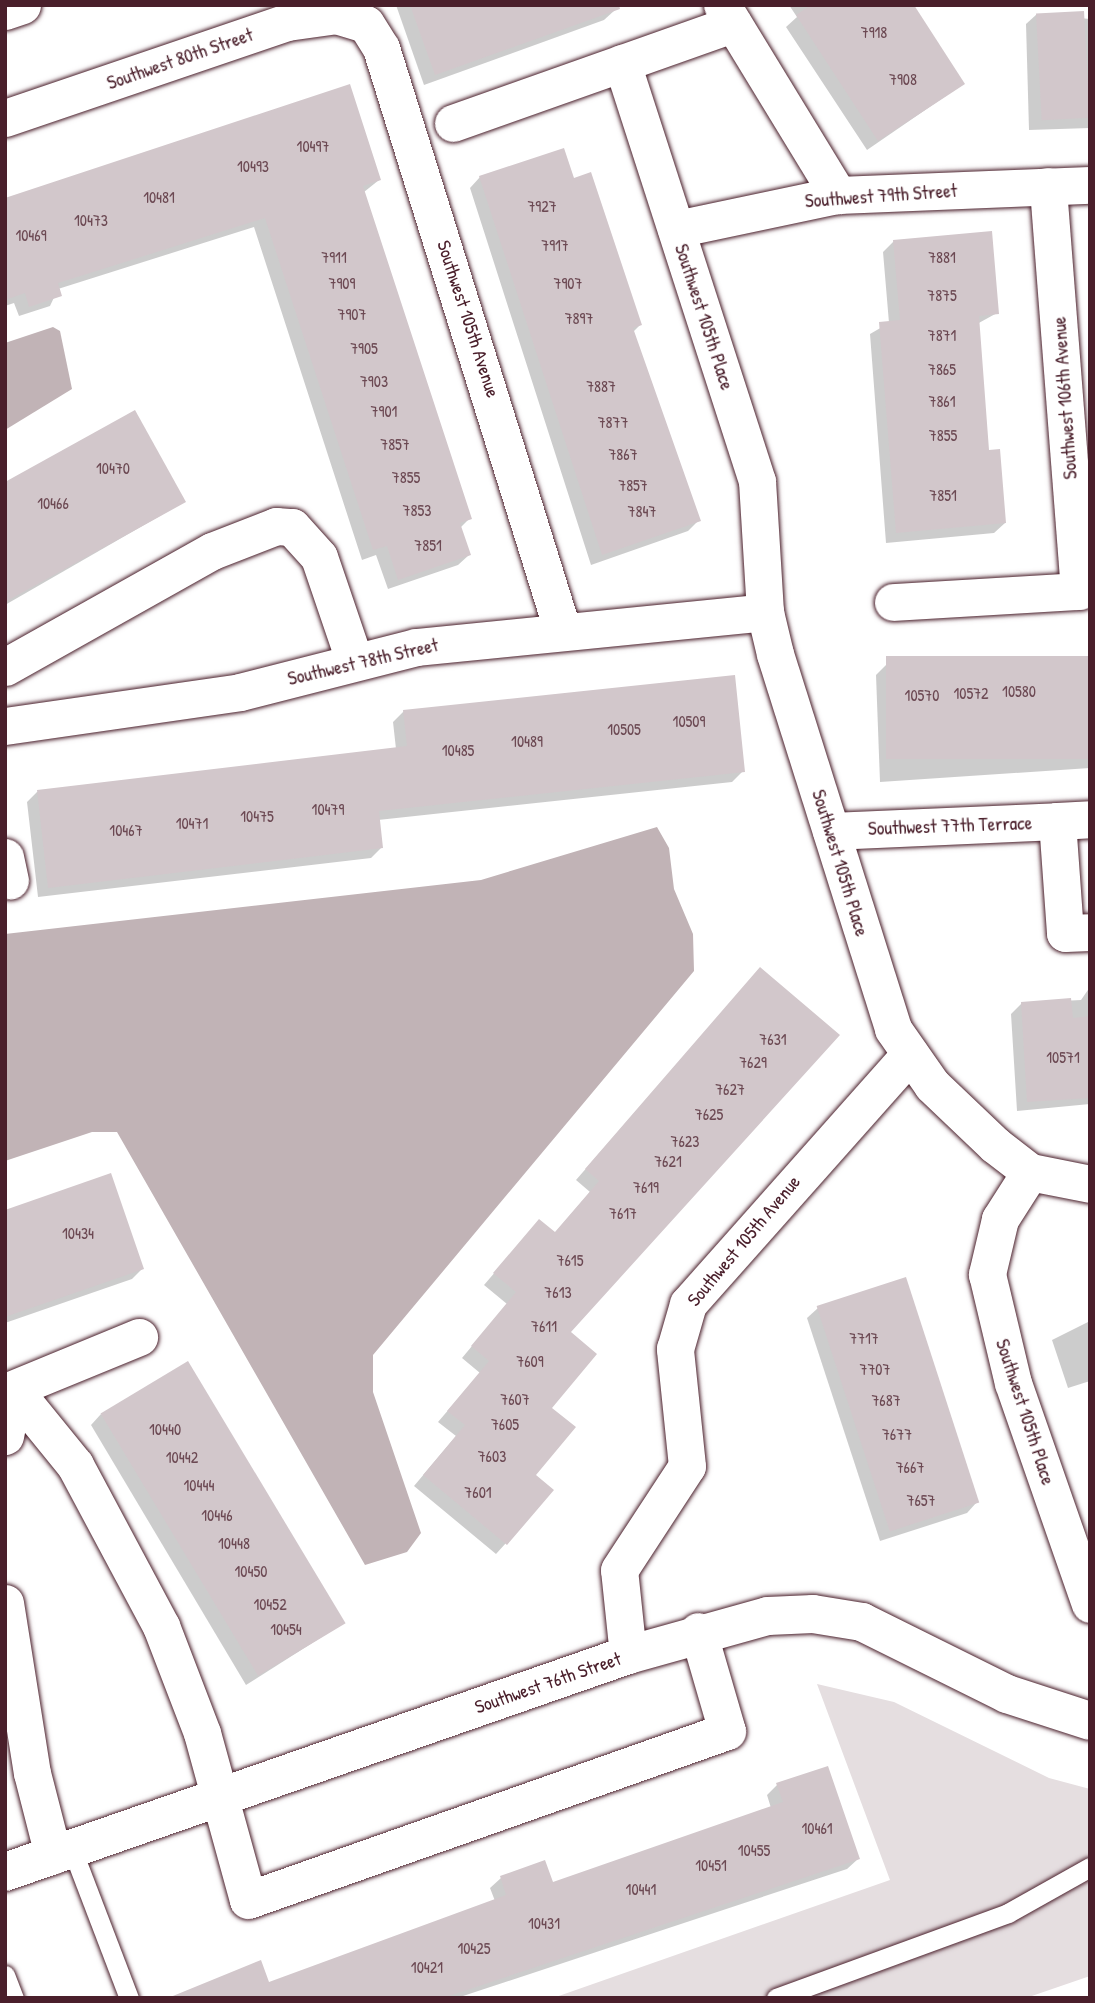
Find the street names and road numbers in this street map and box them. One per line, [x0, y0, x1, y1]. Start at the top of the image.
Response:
street label: Southwest 80th Street [104, 23, 256, 95]
street label: Southwest 79th Street [804, 179, 958, 213]
street label: Southwest 105th Avenue [432, 238, 504, 400]
street label: Southwest 105th Place [670, 241, 738, 393]
street label: Southwest 106th Avenue [1048, 316, 1082, 480]
street label: Southwest 78th Street [285, 634, 441, 690]
street label: Southwest 105th Place [807, 787, 873, 939]
street label: Southwest 77th Terrace [868, 812, 1032, 840]
street label: Southwest 105th Avenue [683, 1171, 805, 1311]
street label: Southwest 105th Place [991, 1336, 1059, 1488]
street label: Southwest 76th Street [472, 1647, 624, 1719]

